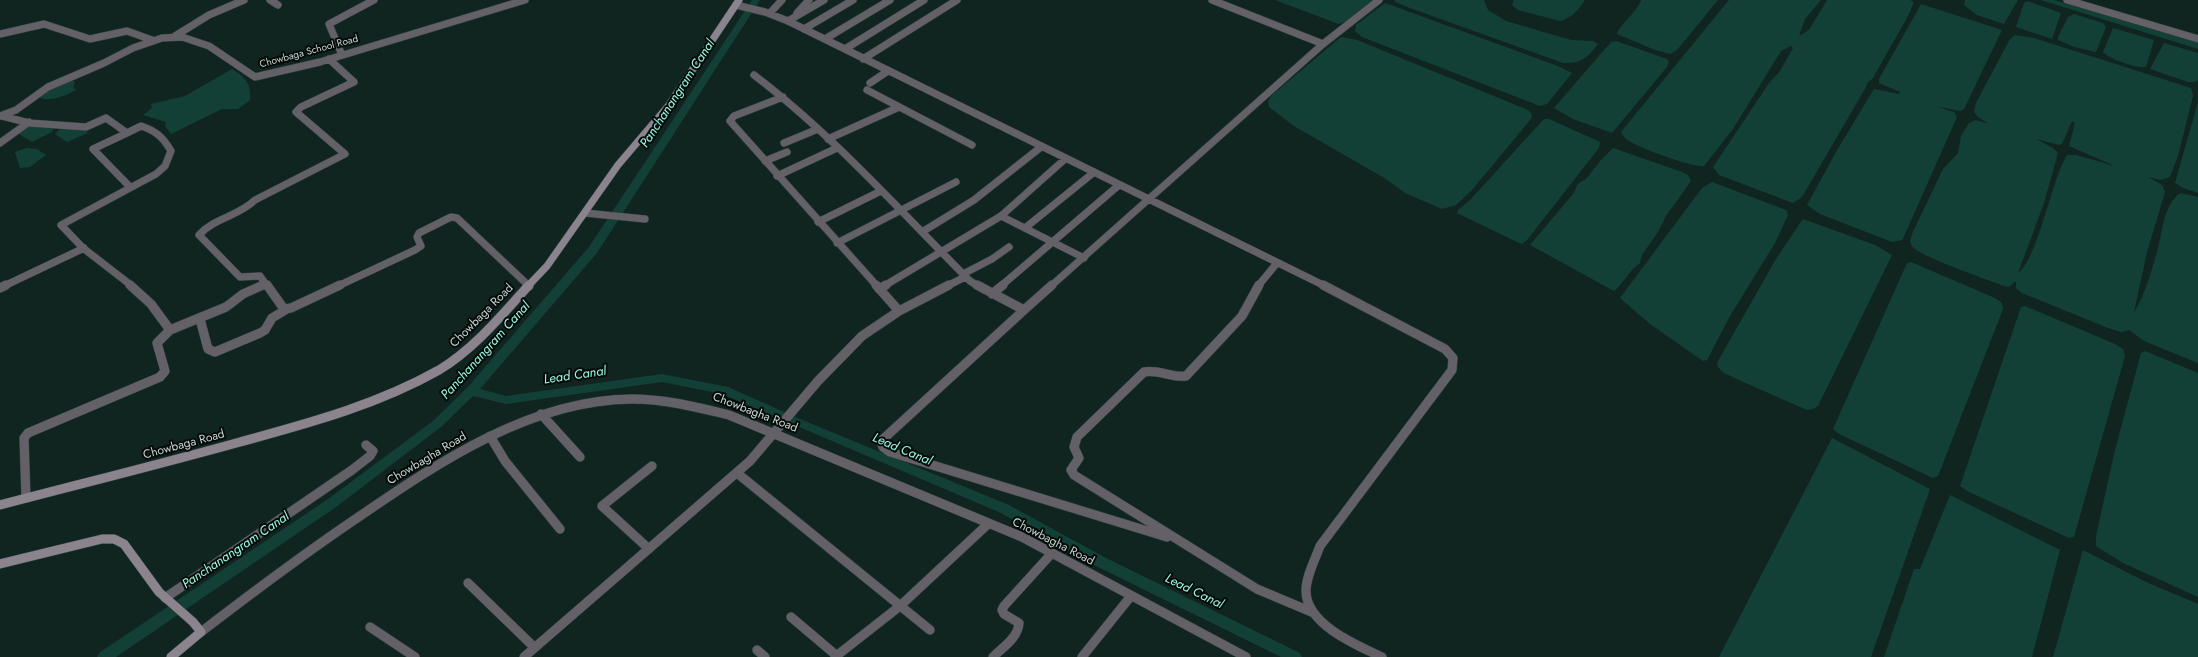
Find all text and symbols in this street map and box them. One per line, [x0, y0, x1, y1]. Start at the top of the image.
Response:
street label: Chowbaga School Road [258, 33, 360, 71]
water label: Panchanangram Canal [637, 37, 719, 151]
street label: Chowbaga Road [447, 281, 517, 351]
water label: Panchanangram Canal [438, 299, 534, 403]
water label: Lead Canal [543, 364, 607, 388]
street label: Chowbagha Road [710, 390, 800, 436]
street label: Chowbaga Road [142, 427, 226, 463]
street label: Chowbagha Road [385, 430, 469, 488]
water label: Lead Canal [870, 431, 934, 469]
water label: Panchanangram Canal [180, 509, 292, 593]
street label: Chowbagha Road [1010, 515, 1096, 569]
water label: Lead Canal [1162, 571, 1226, 613]

